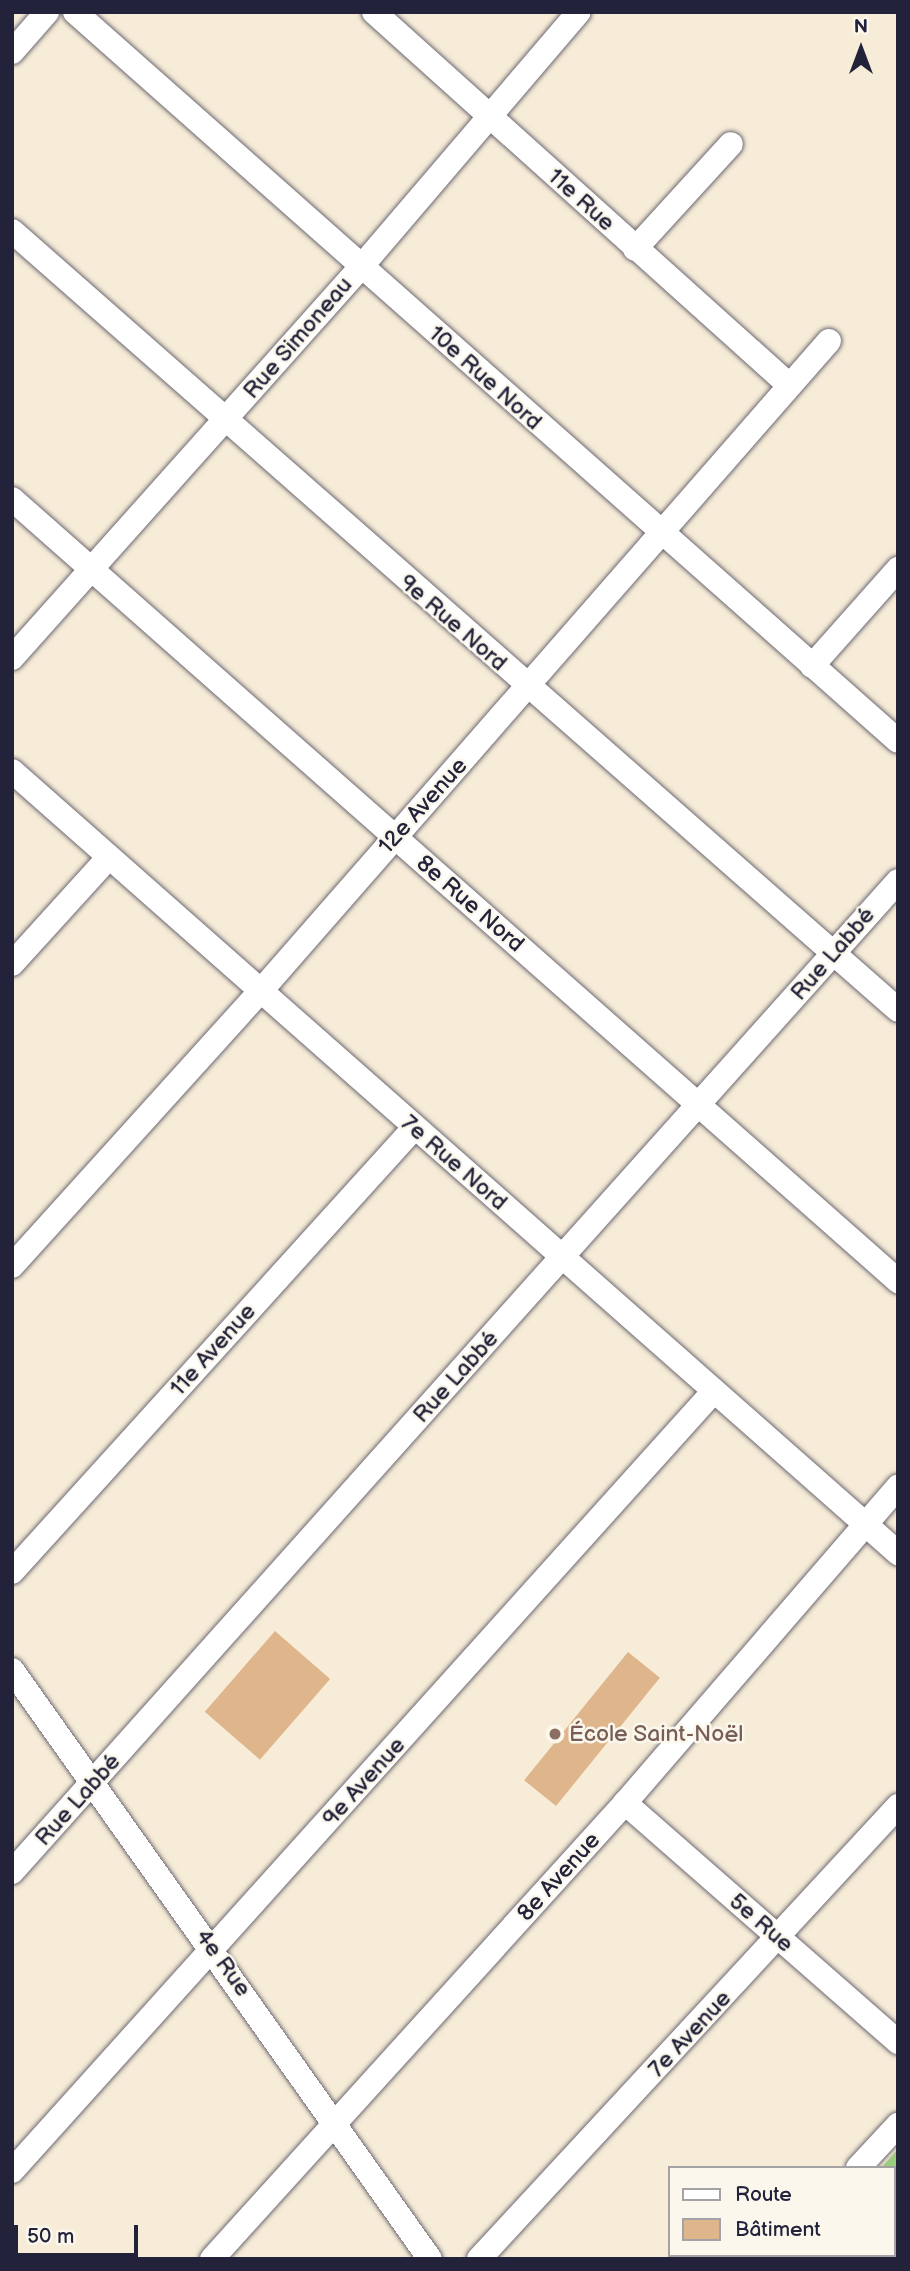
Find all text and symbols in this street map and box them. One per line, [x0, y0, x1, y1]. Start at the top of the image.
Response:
north arrow [826, 14, 896, 84]
text: N [854, 16, 868, 39]
street label: 11e Rue [542, 163, 620, 237]
street label: Rue Simoneau [237, 271, 359, 405]
street label: 10e Rue Nord [423, 320, 547, 436]
street label: 9e Rue Nord [394, 569, 512, 677]
street label: 12e Avenue [373, 752, 473, 860]
street label: 8e Rue Nord [411, 850, 529, 958]
street label: Rue Labbé [785, 902, 881, 1006]
street label: 7e Rue Nord [395, 1109, 513, 1217]
street label: 11e Avenue [164, 1298, 262, 1402]
street label: Rue Labbé [408, 1325, 504, 1429]
place label: École Saint-Noël [569, 1720, 744, 1748]
marker: École Saint-Noël [547, 1726, 563, 1742]
street label: 9e Avenue [317, 1732, 411, 1832]
street label: Rue Labbé [30, 1748, 126, 1852]
street label: 8e Avenue [512, 1827, 606, 1927]
street label: 5e Rue [723, 1888, 799, 1958]
street label: 4e Rue [189, 1924, 257, 2002]
street label: 7e Avenue [643, 1985, 737, 2083]
legend [668, 2166, 896, 2257]
text: Route [735, 2182, 792, 2207]
scale bar [18, 2212, 142, 2256]
text: Bâtiment [735, 2217, 821, 2242]
text: 50 m [27, 2224, 74, 2249]

